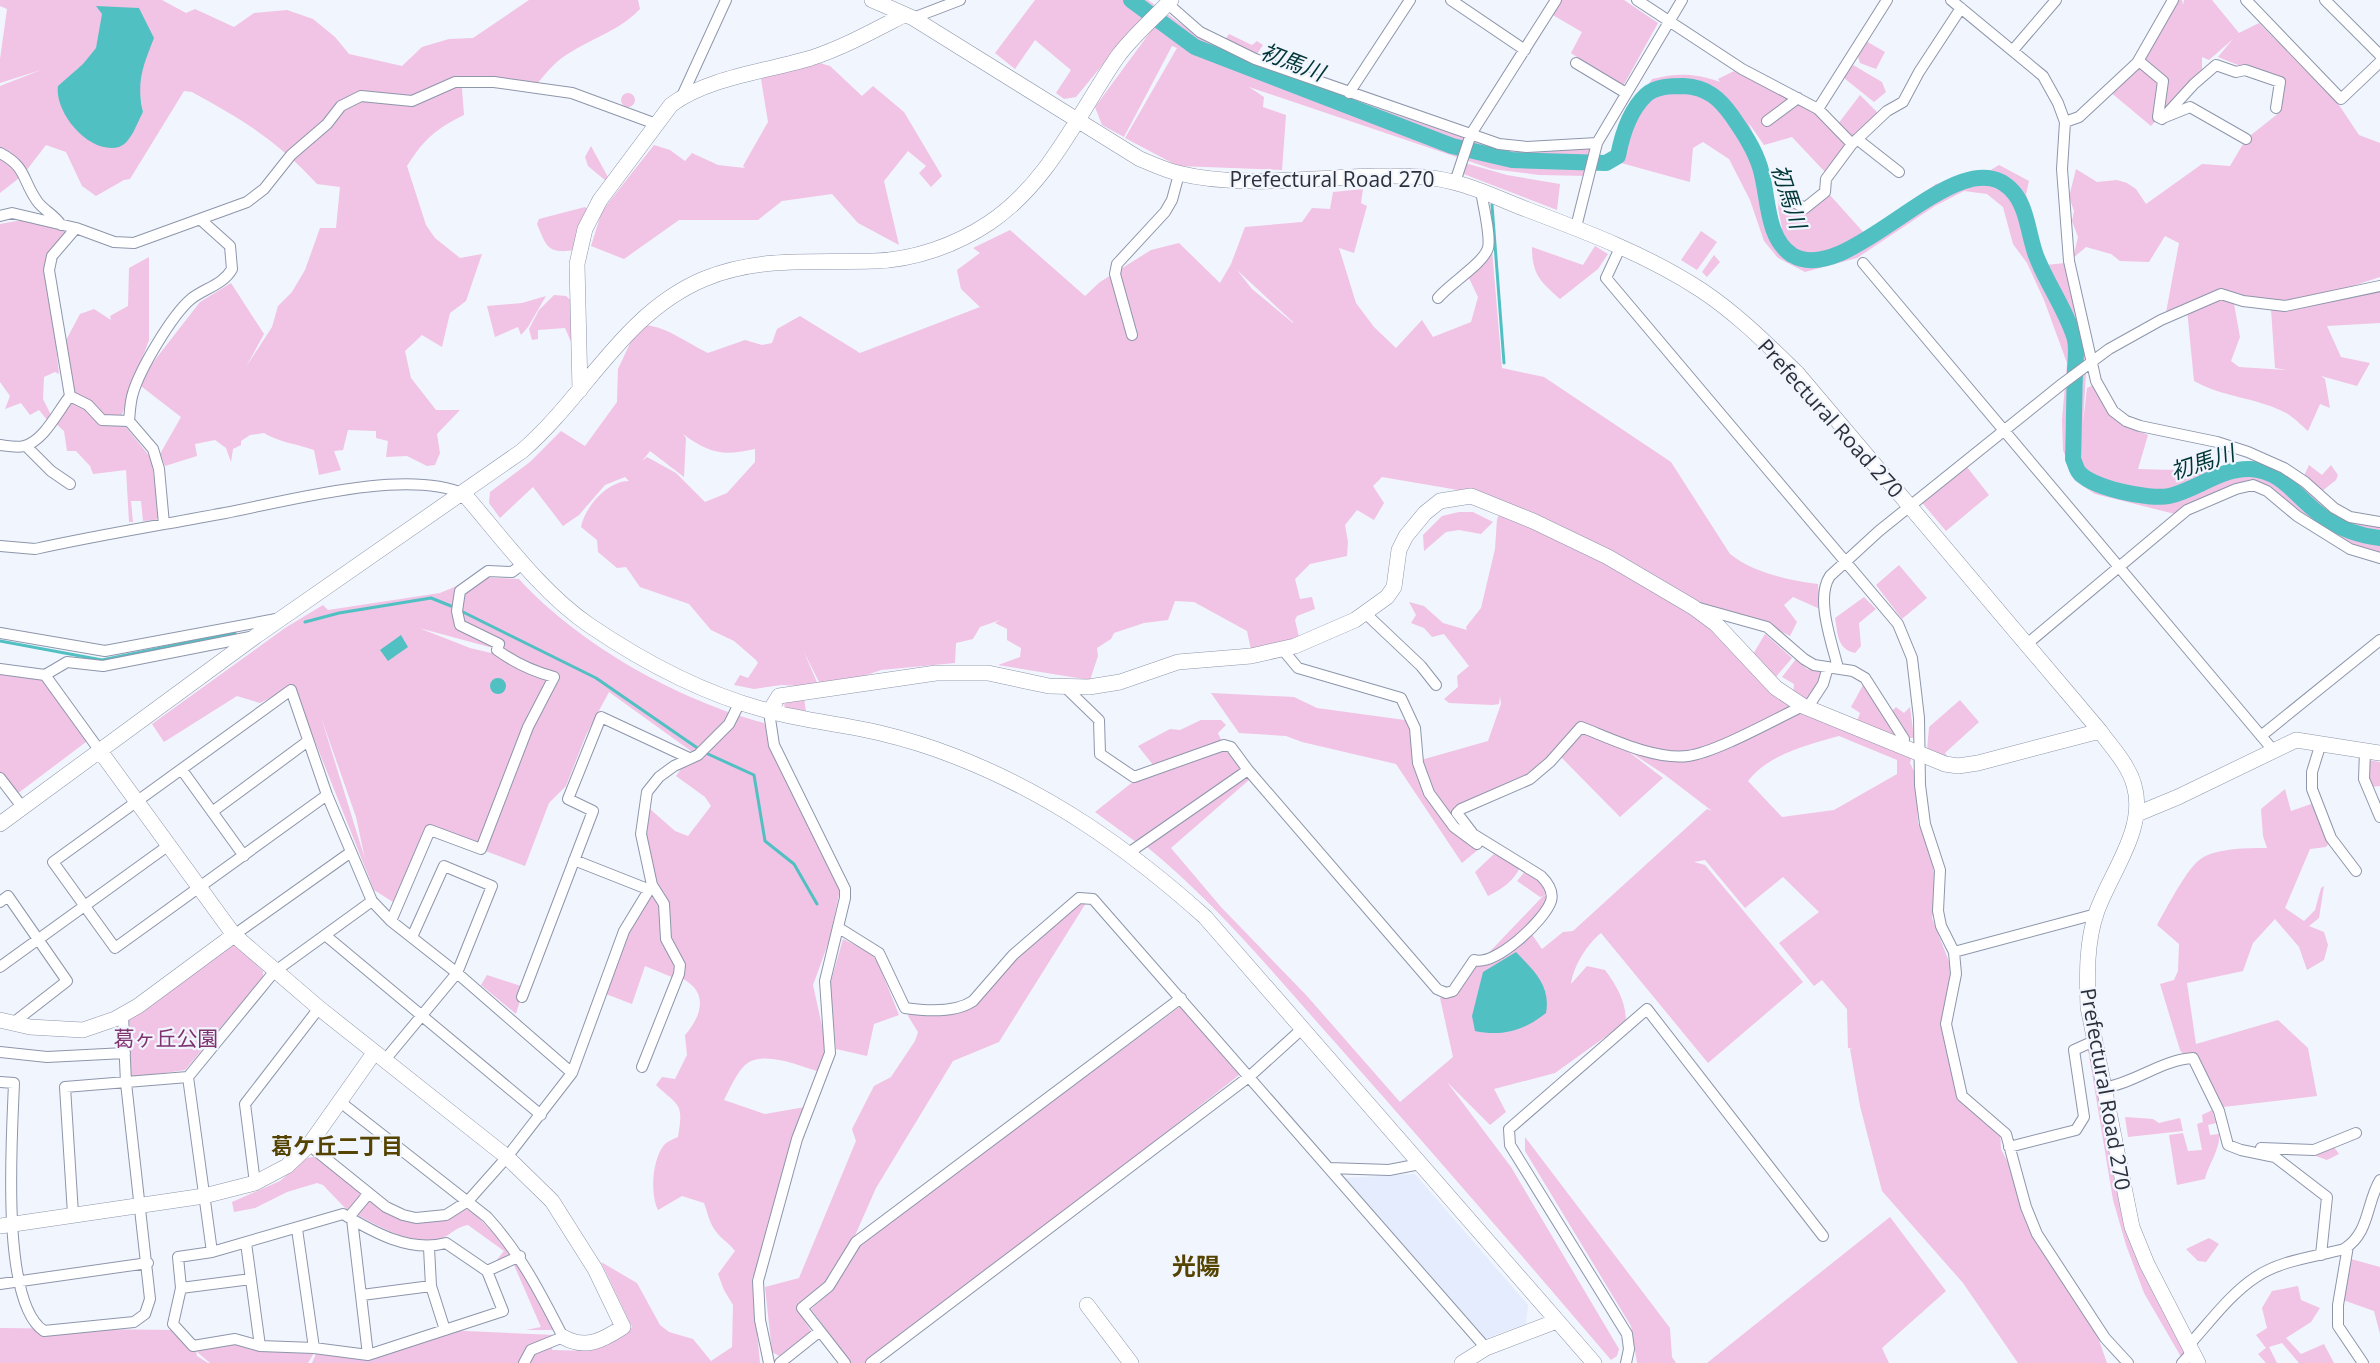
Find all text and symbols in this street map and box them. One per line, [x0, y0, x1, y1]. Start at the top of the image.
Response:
water label: 初馬川 [1257, 35, 1331, 88]
water label: 初馬川 [1766, 160, 1815, 234]
street label: Prefectural Road 270 [1230, 165, 1434, 193]
street label: Prefectural Road 270 [1752, 333, 1910, 503]
water label: 初馬川 [2166, 436, 2240, 485]
street label: Prefectural Road 270 [2074, 986, 2138, 1192]
park label: 葛ヶ丘公園 [114, 1024, 219, 1052]
district label: 葛ケ丘二丁目 [271, 1130, 403, 1160]
district label: 光陽 [1172, 1249, 1220, 1282]

